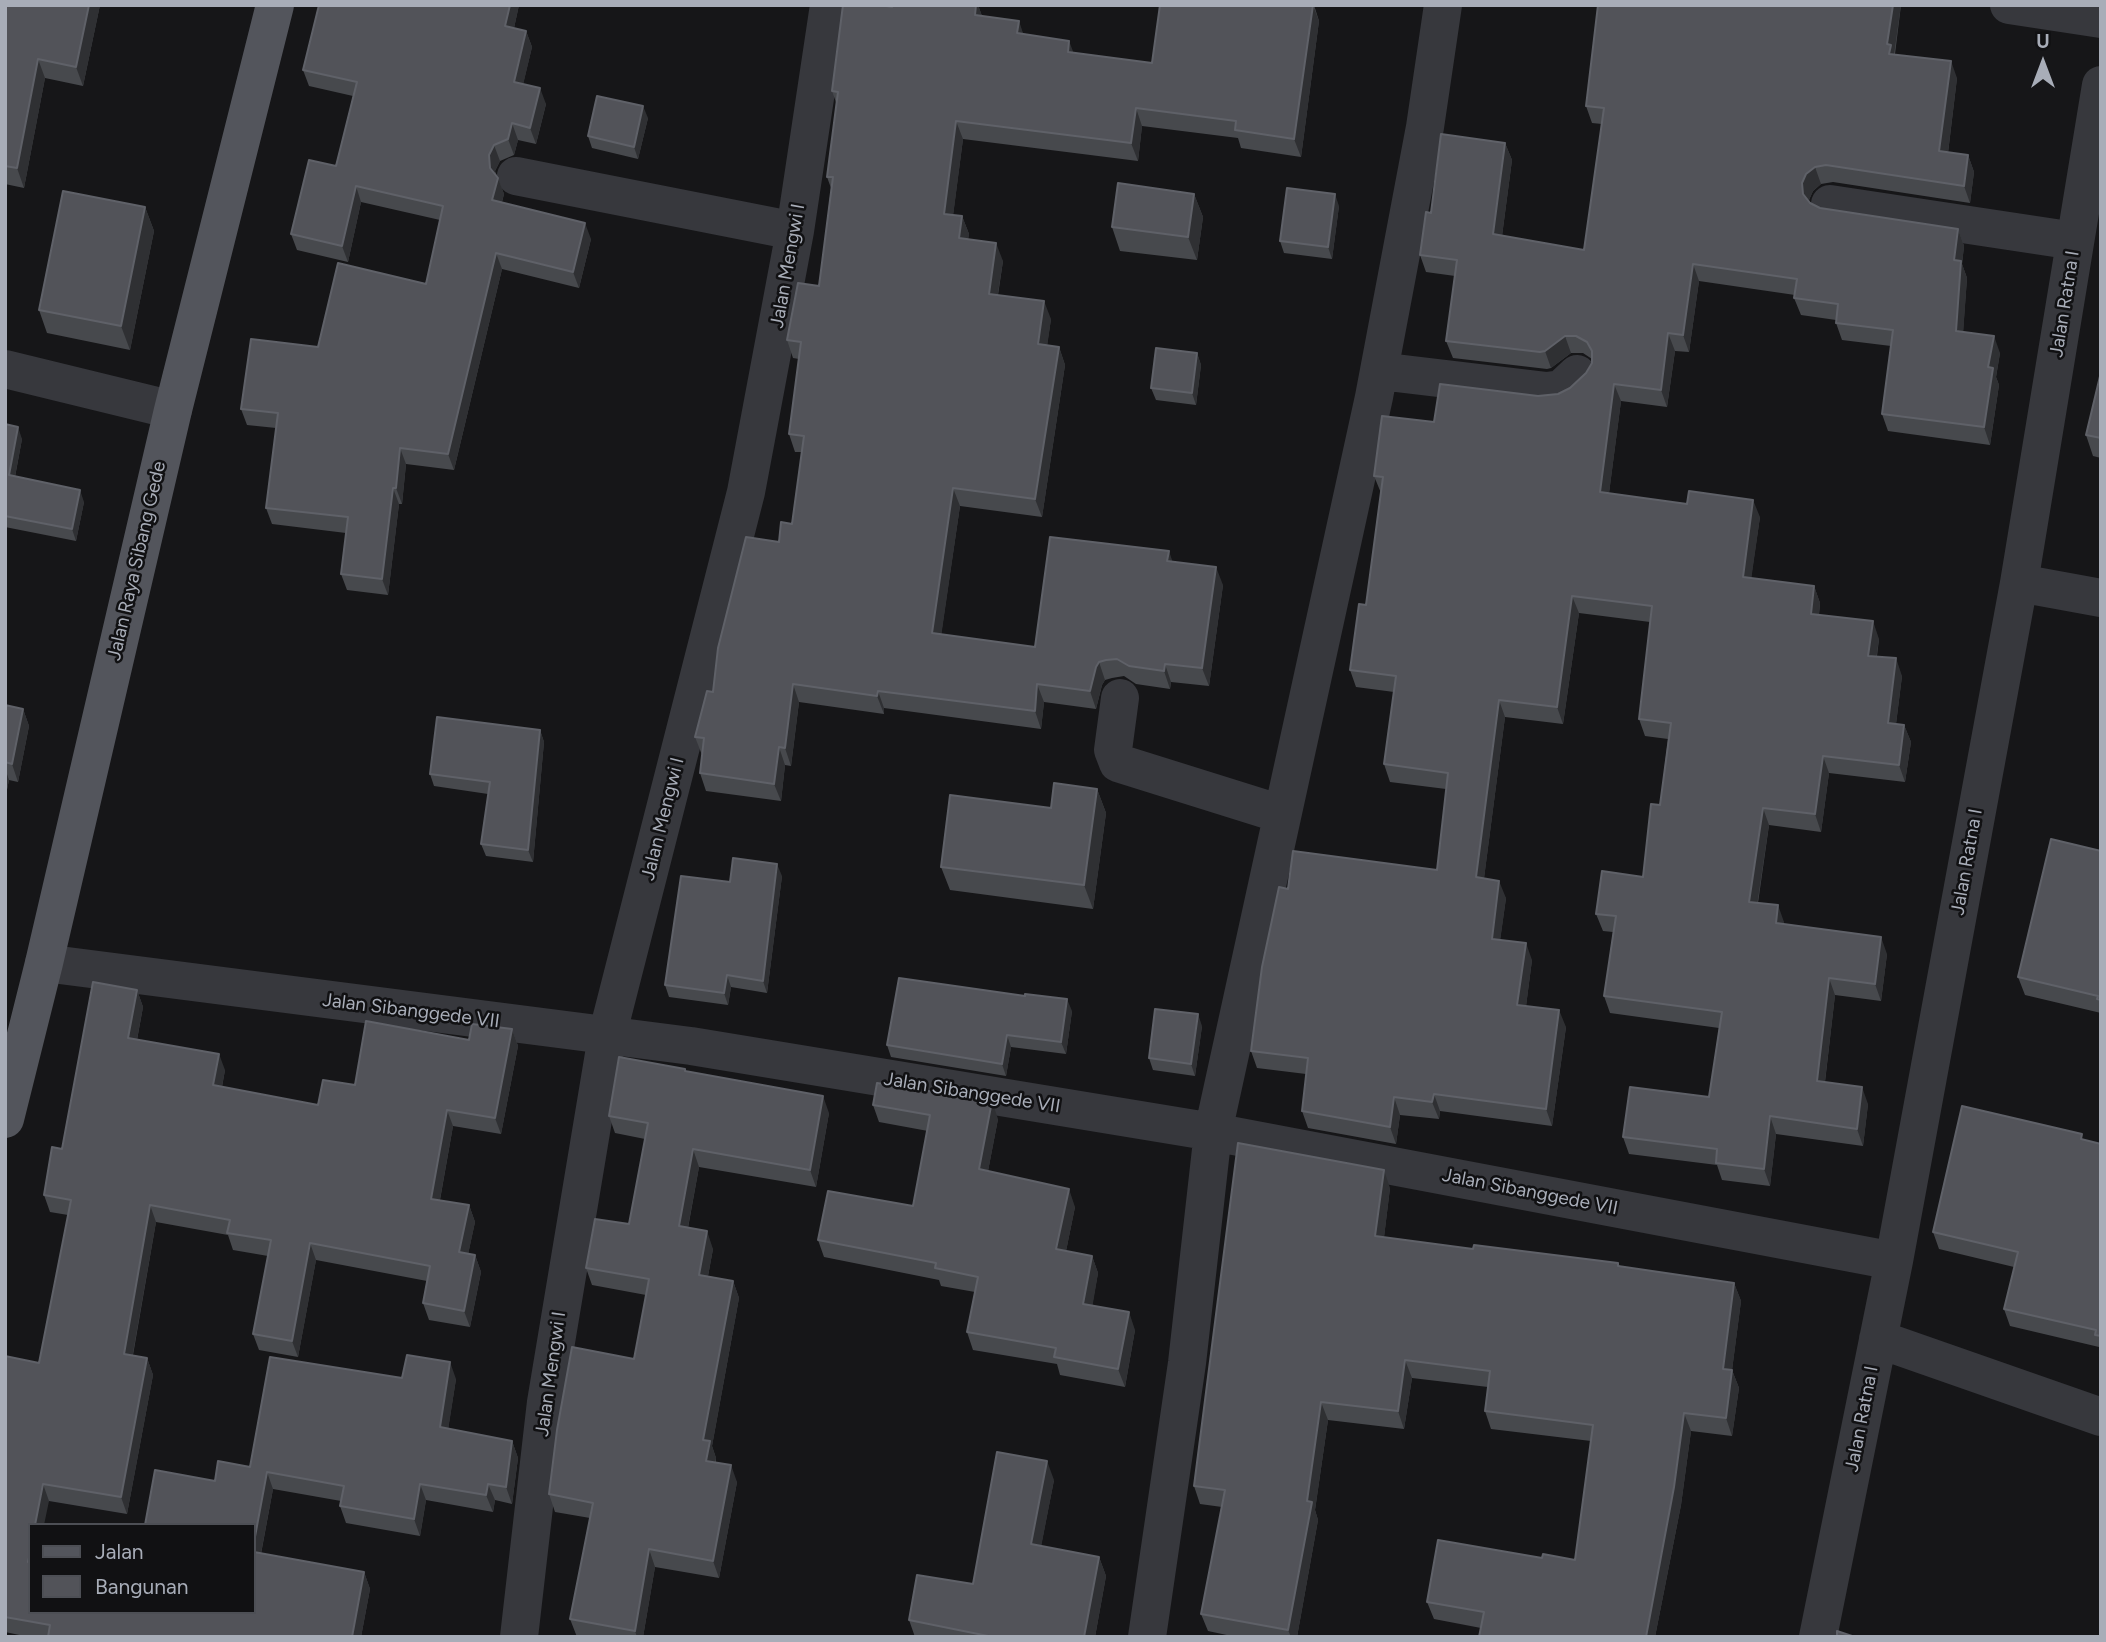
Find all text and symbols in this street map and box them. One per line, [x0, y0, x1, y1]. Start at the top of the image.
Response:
north arrow [2008, 28, 2078, 98]
text: U [2036, 30, 2050, 53]
street label: Jalan Mengwi I [766, 202, 810, 330]
street label: Jalan Ratna I [2045, 249, 2085, 359]
street label: Jalan Raya Sibang Gede [103, 459, 171, 663]
street label: Jalan Mengwi I [637, 755, 689, 883]
street label: Jalan Ratna I [1946, 807, 1988, 917]
street label: Jalan Sibanggede VII [321, 989, 501, 1033]
street label: Jalan Sibanggede VII [882, 1068, 1062, 1118]
street label: Jalan Sibanggede VII [1440, 1164, 1620, 1220]
street label: Jalan Mengwi I [531, 1310, 571, 1438]
street label: Jalan Ratna I [1841, 1364, 1883, 1474]
legend [28, 1523, 256, 1614]
text: Jalan [95, 1539, 144, 1564]
text: Bangunan [95, 1574, 188, 1599]

